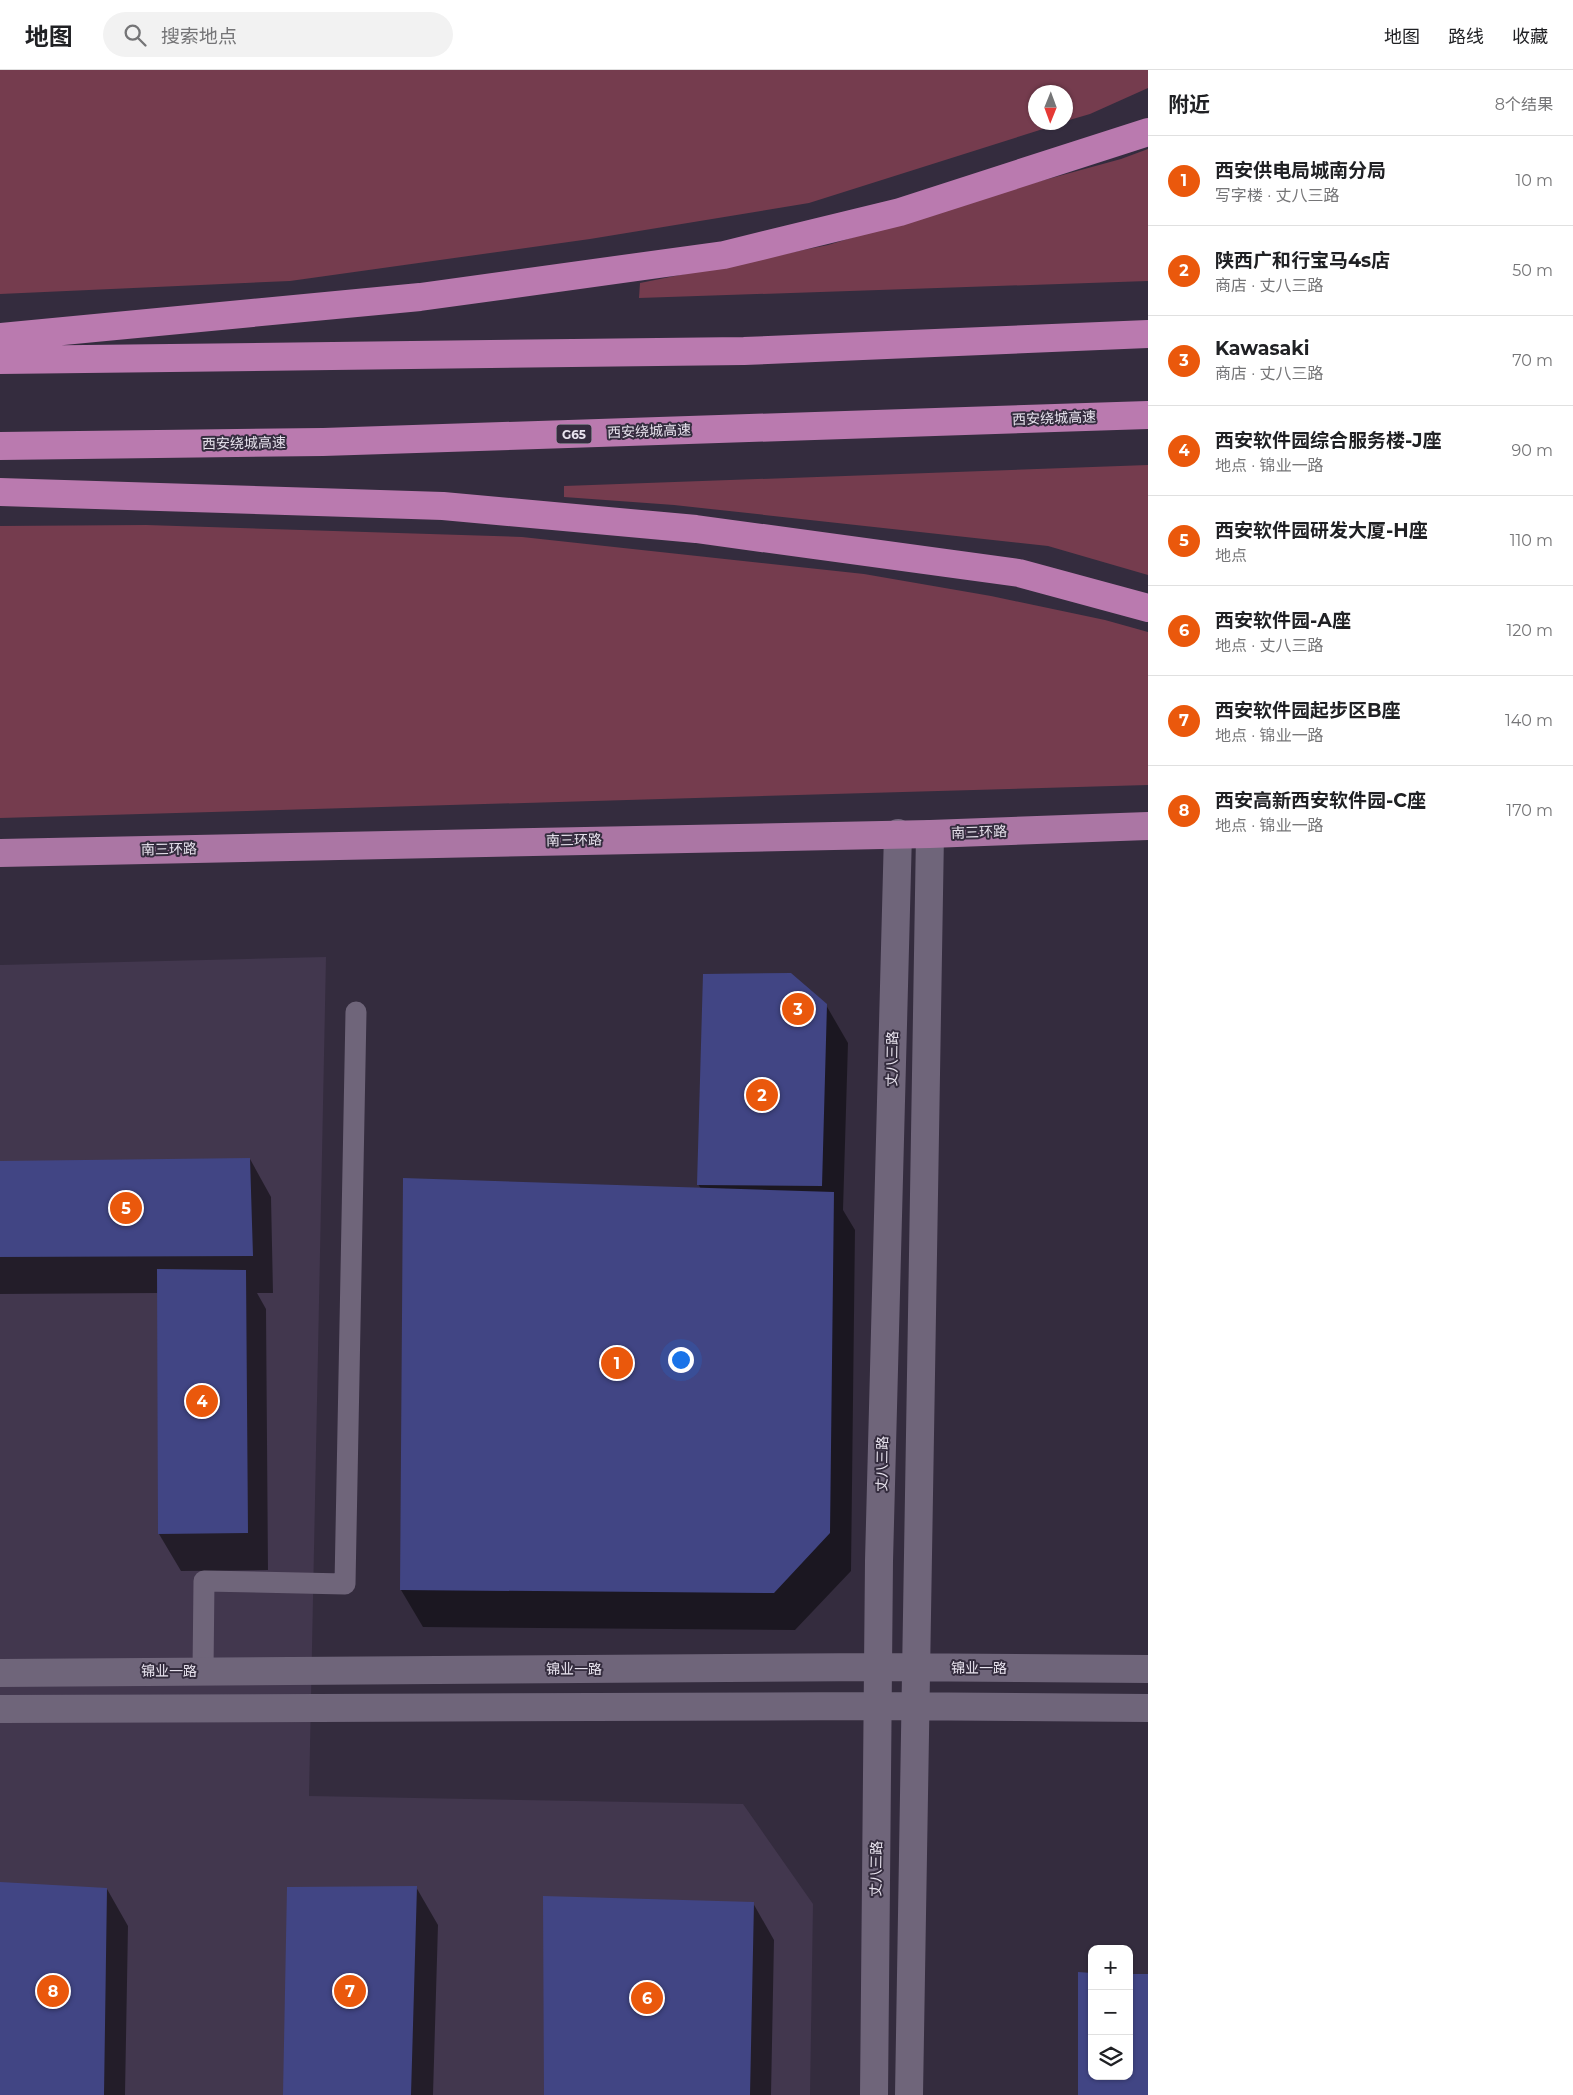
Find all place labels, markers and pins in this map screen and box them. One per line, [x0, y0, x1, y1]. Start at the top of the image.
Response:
pin: 3 [782, 990, 814, 1028]
pin: 2 [746, 1076, 778, 1114]
pin: 5 [110, 1189, 142, 1227]
pin: 1 [601, 1344, 633, 1382]
pin: 4 [186, 1382, 218, 1420]
pin: 8 [37, 1972, 69, 2010]
pin: 7 [334, 1972, 366, 2010]
pin: 6 [631, 1979, 663, 2017]

